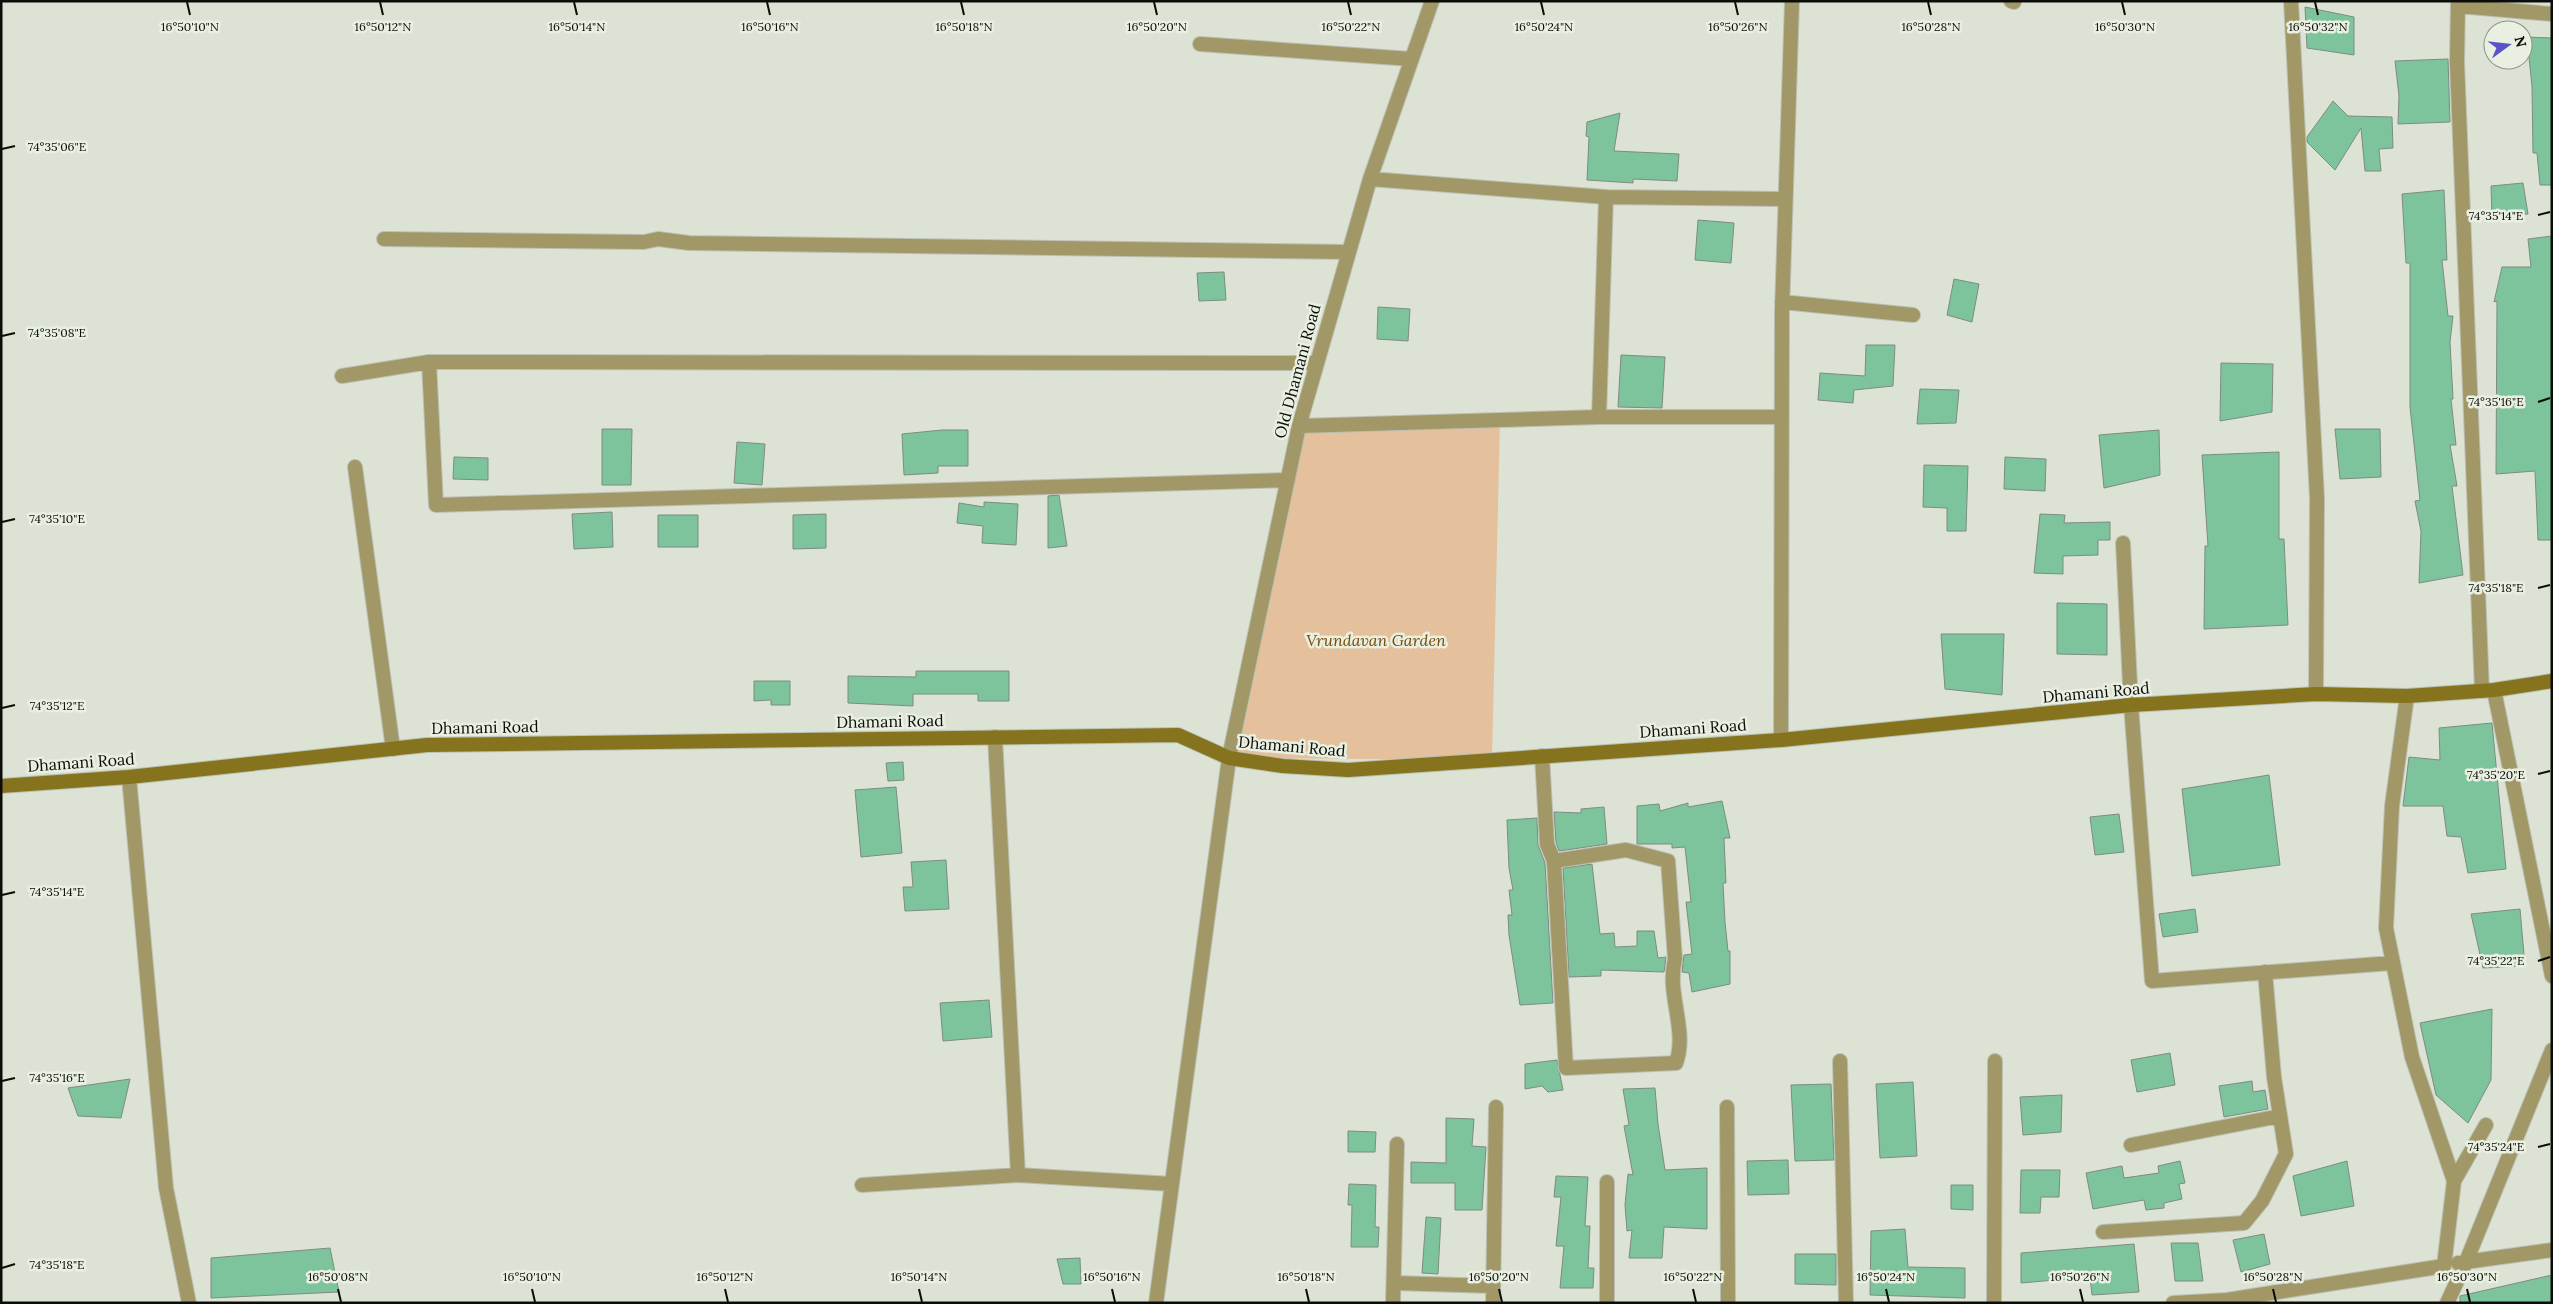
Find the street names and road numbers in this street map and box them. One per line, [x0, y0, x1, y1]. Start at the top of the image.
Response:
street label: Old Dhamani Road [1269, 301, 1325, 440]
street label: Dhamani Road [2041, 677, 2151, 707]
street label: Dhamani Road [836, 710, 944, 732]
street label: Dhamani Road [1639, 714, 1748, 742]
street label: Dhamani Road [431, 716, 539, 738]
street label: Dhamani Road [1237, 731, 1347, 761]
street label: Dhamani Road [27, 748, 136, 776]

